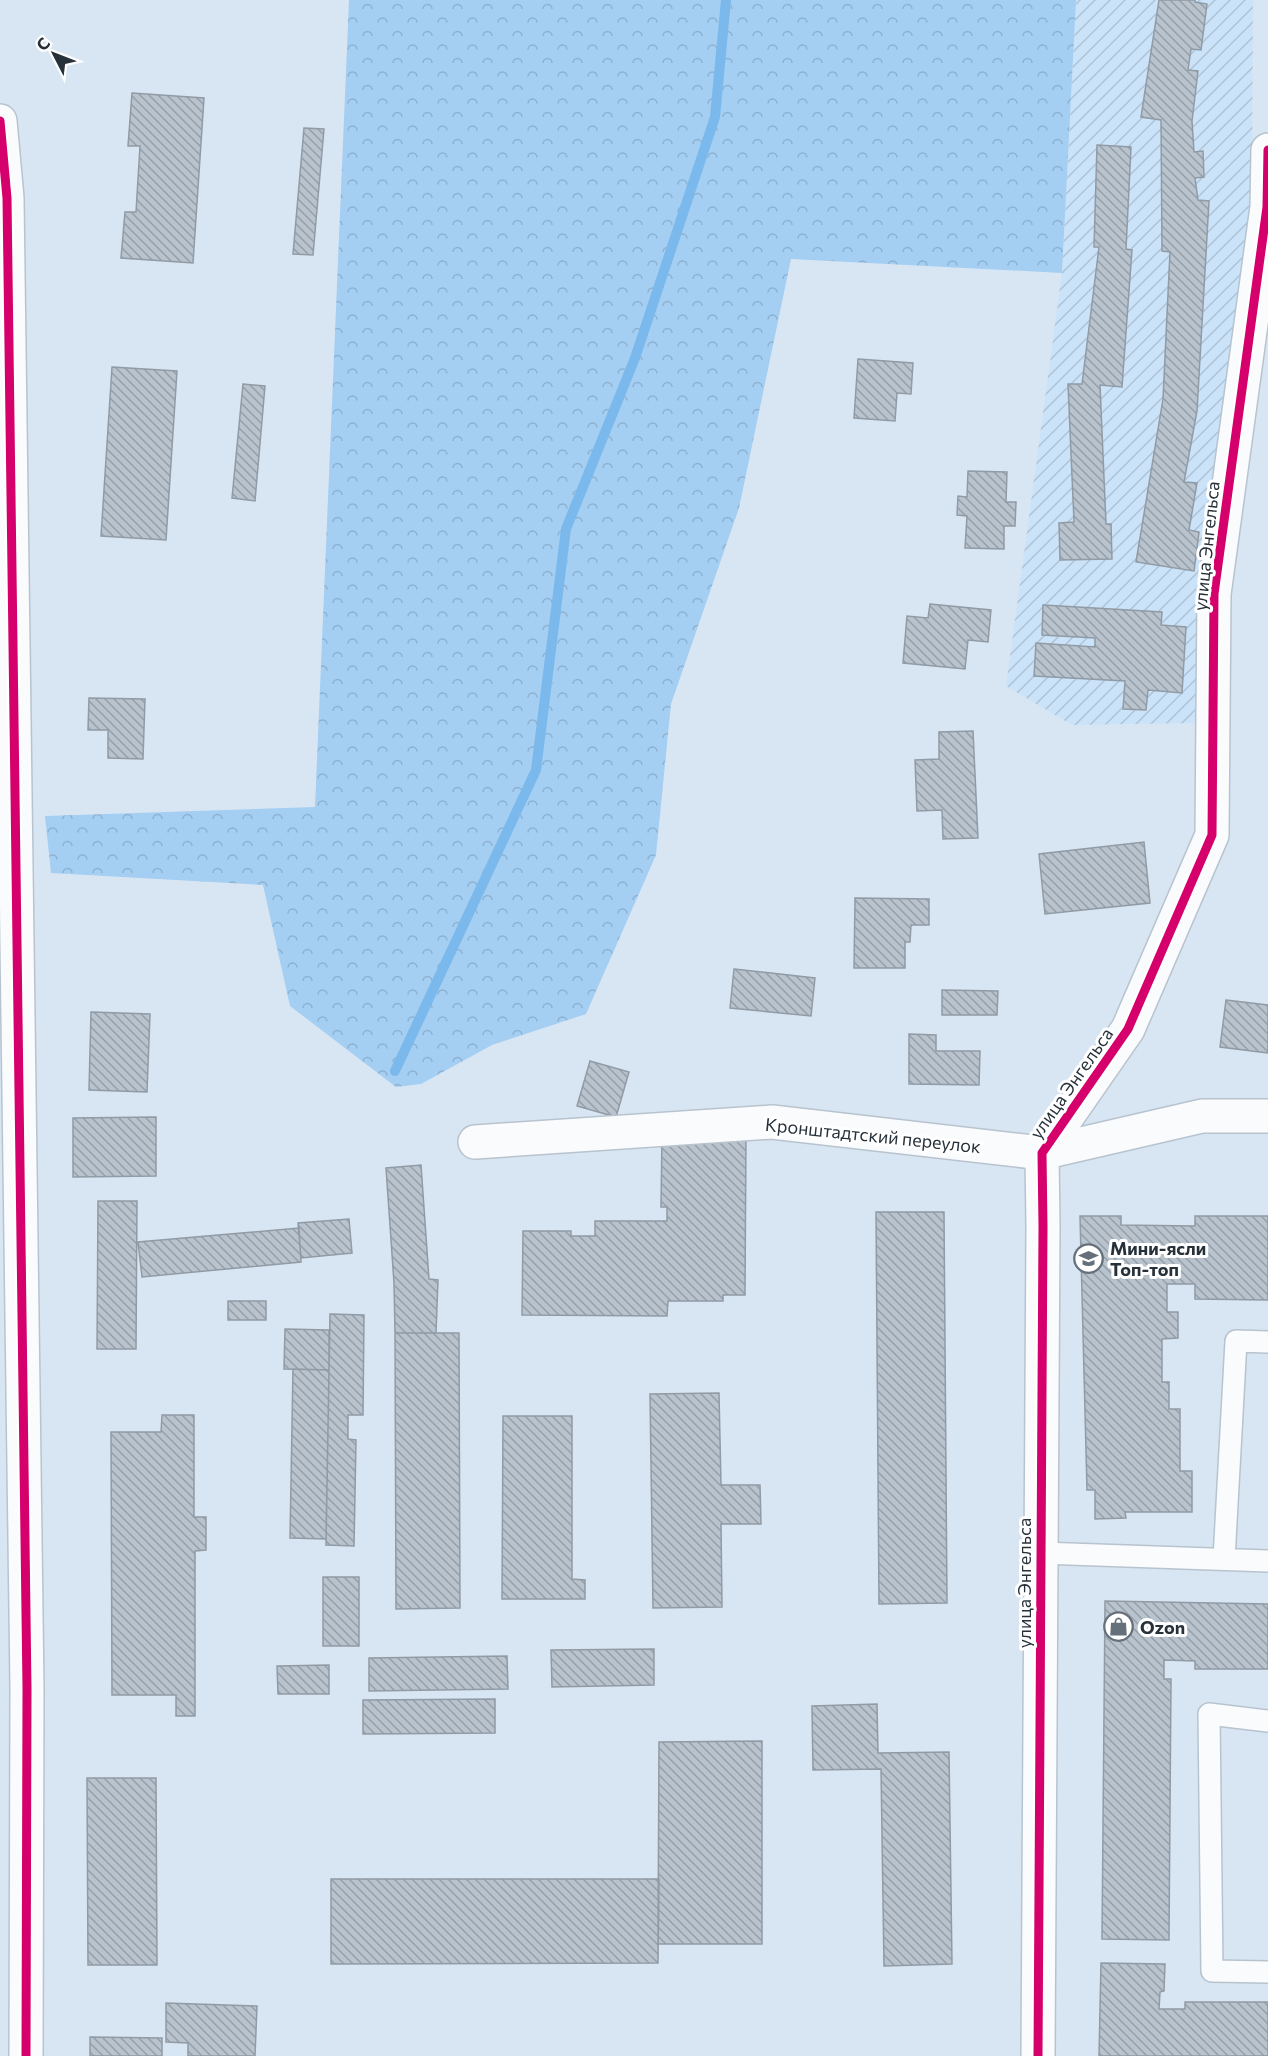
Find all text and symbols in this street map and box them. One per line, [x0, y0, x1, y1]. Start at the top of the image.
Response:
north arrow [24, 24, 84, 84]
text: С [32, 33, 53, 54]
street label: улица Энгельса [1188, 480, 1224, 612]
street label: улица Энгельса [1025, 1023, 1117, 1143]
street label: Кронштадтский переулок [764, 1113, 982, 1157]
place label: Мини-ясли Топ-топ [1110, 1237, 1206, 1280]
school or university icon: Мини-ясли Топ-топ [1073, 1242, 1105, 1274]
street label: улица Энгельса [1013, 1518, 1035, 1648]
shop icon: Ozon [1103, 1611, 1135, 1643]
place label: Ozon [1140, 1616, 1185, 1638]

